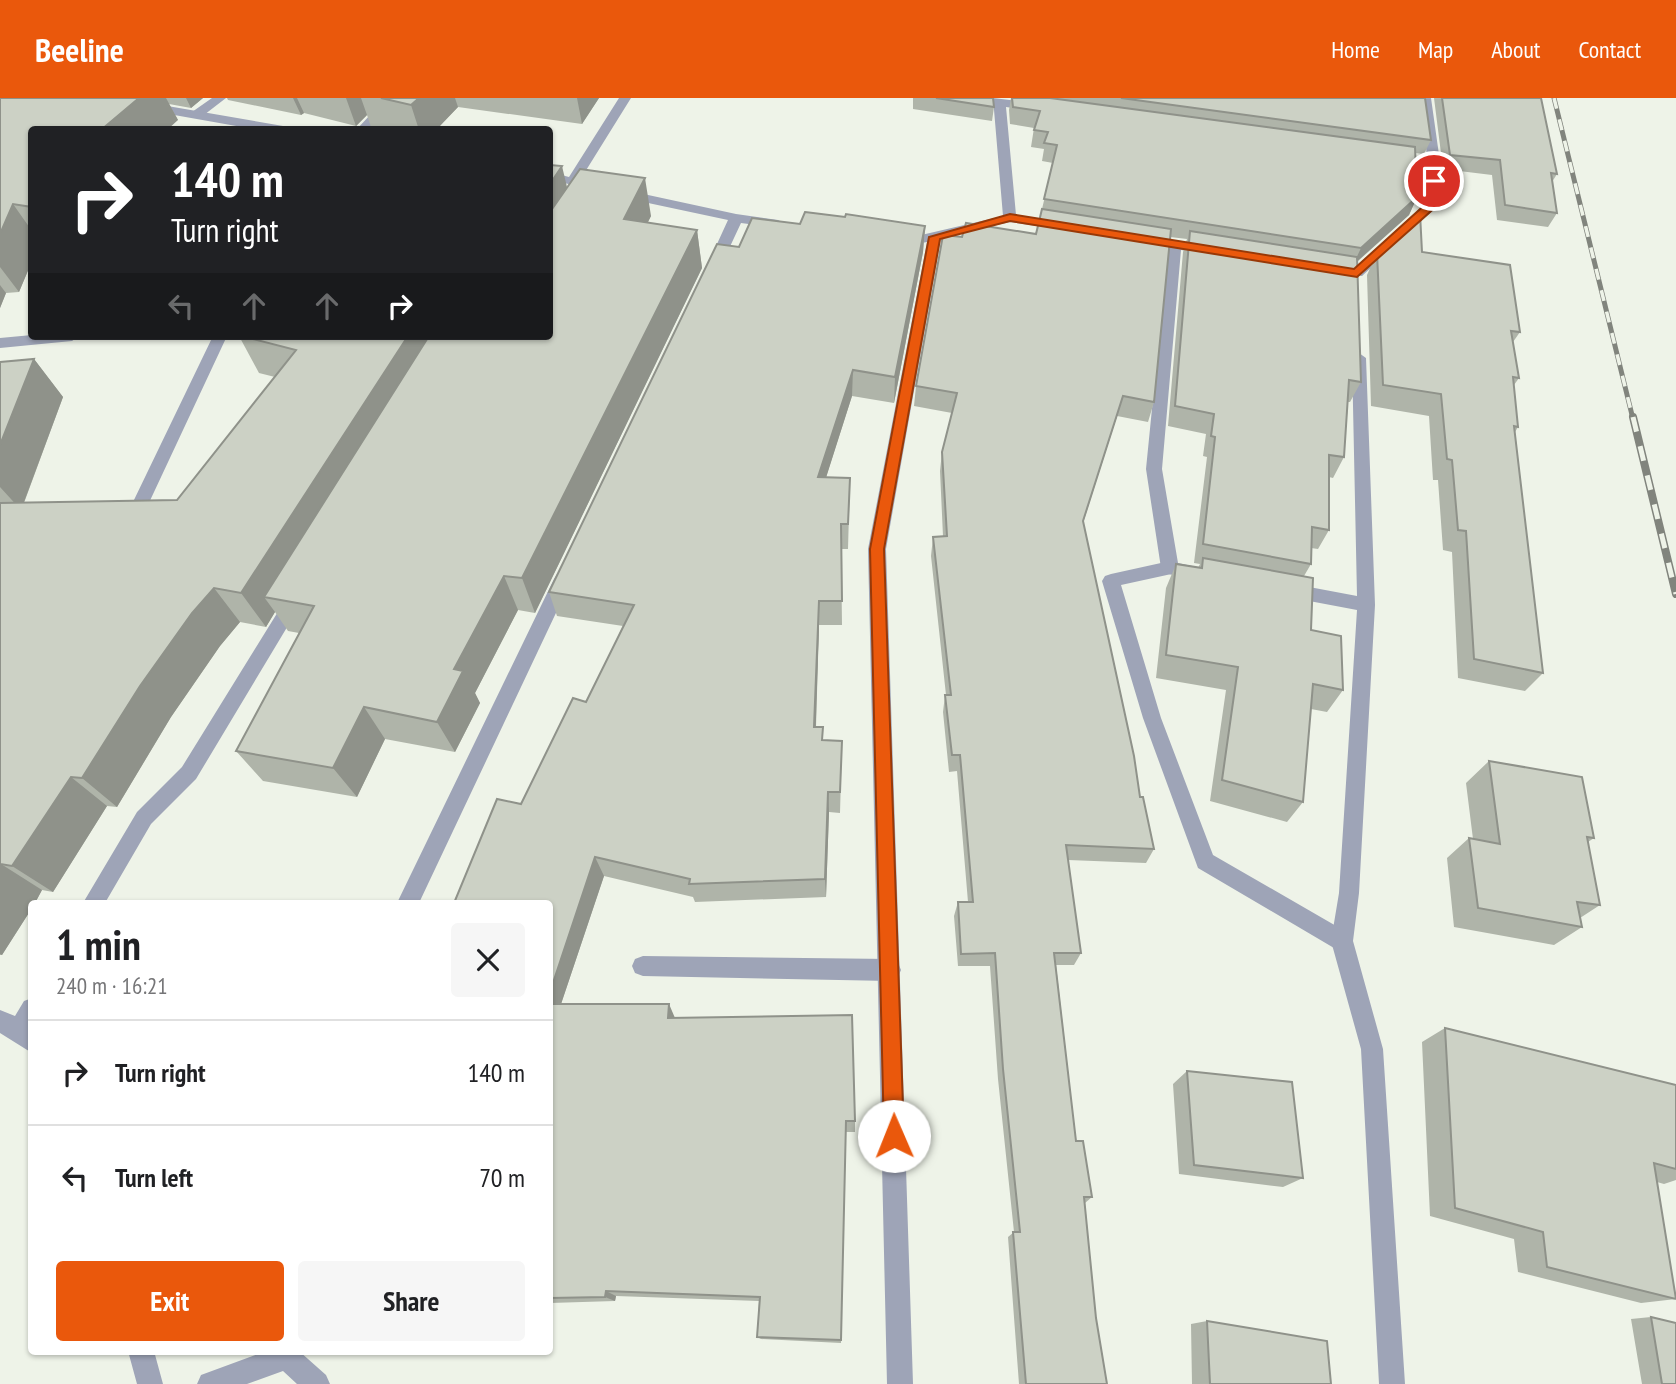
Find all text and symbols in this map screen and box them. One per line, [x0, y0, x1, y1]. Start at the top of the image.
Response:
text: Beeline [35, 28, 124, 71]
text: Home [1331, 34, 1380, 65]
text: Map [1418, 34, 1453, 65]
text: About [1491, 34, 1540, 65]
text: Contact [1578, 34, 1641, 65]
text: 140 m [171, 147, 284, 211]
pin [1404, 151, 1464, 211]
icon: right [56, 154, 147, 245]
icon: arrive [1415, 162, 1453, 200]
text: Turn right [171, 209, 279, 251]
icon: left [162, 287, 200, 325]
icon: ahead [235, 287, 273, 325]
icon: ahead [308, 287, 346, 325]
icon: right [381, 287, 419, 325]
text: 1 min [56, 917, 141, 972]
button: close [451, 923, 525, 997]
text: 240 m · 16:21 [56, 971, 168, 1000]
icon: right [56, 1054, 94, 1092]
text: Turn right [115, 1056, 206, 1089]
text: 140 m [467, 1056, 525, 1089]
position arrow [857, 1099, 931, 1173]
icon: left [56, 1159, 94, 1197]
text: Turn left [115, 1161, 193, 1194]
text: 70 m [479, 1161, 525, 1194]
button: Exit [56, 1261, 284, 1341]
button: Share [298, 1261, 525, 1341]

